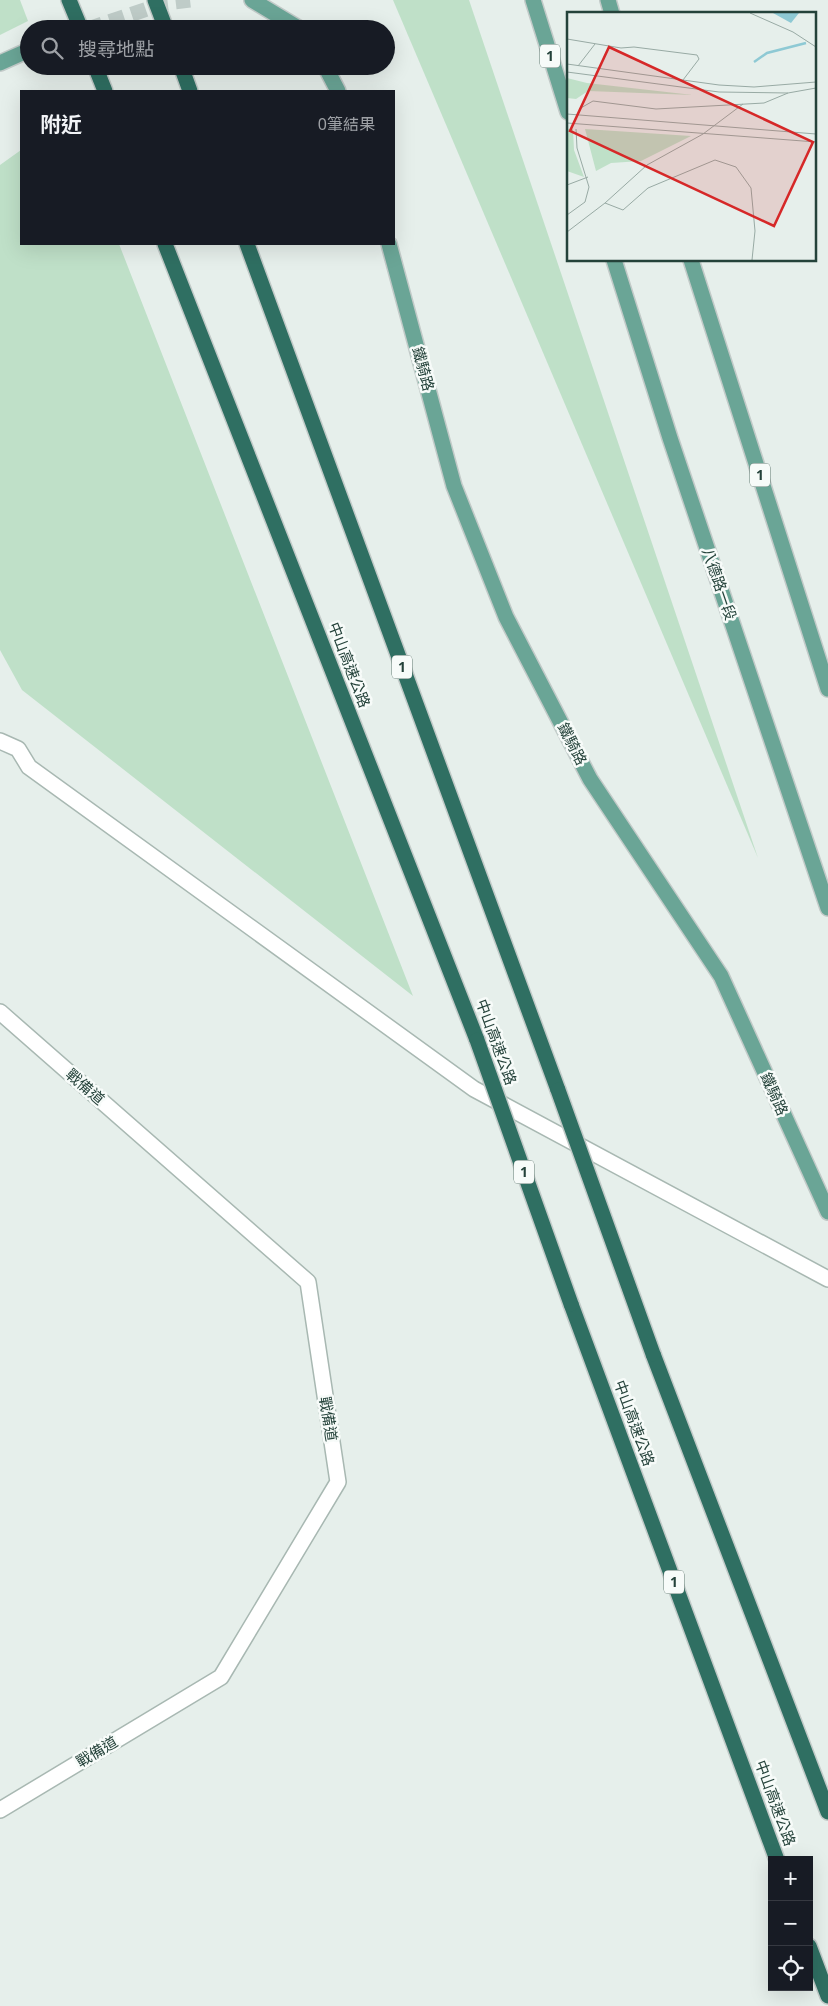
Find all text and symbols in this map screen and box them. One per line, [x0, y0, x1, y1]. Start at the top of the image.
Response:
inset map [567, 12, 816, 261]
search box [20, 20, 395, 75]
icon: search [38, 34, 66, 62]
text: 搜尋地點 [78, 36, 154, 62]
road number: 1 [540, 44, 560, 68]
text: 附近 [40, 110, 82, 138]
text: 0筆結果 [318, 113, 375, 135]
street label: 鐵騎路 [408, 344, 439, 393]
road number: 1 [750, 464, 770, 486]
street label: 八德路一段 [698, 545, 742, 622]
street label: 中山高速公路 [324, 619, 375, 710]
road number: 1 [392, 656, 412, 679]
street label: 鐵騎路 [554, 719, 592, 768]
street label: 中山高速公路 [472, 996, 522, 1087]
street label: 戰備道 [62, 1064, 109, 1109]
street label: 鐵騎路 [757, 1069, 793, 1118]
road number: 1 [514, 1160, 534, 1184]
street label: 中山高速公路 [610, 1377, 660, 1468]
street label: 戰備道 [316, 1395, 342, 1443]
road number: 1 [664, 1570, 684, 1594]
street label: 戰備道 [72, 1731, 121, 1771]
street label: 中山高速公路 [751, 1757, 801, 1848]
map controls [768, 1856, 813, 1991]
button: + [768, 1856, 813, 1901]
button: − [768, 1901, 813, 1946]
button: locate [768, 1946, 813, 1991]

